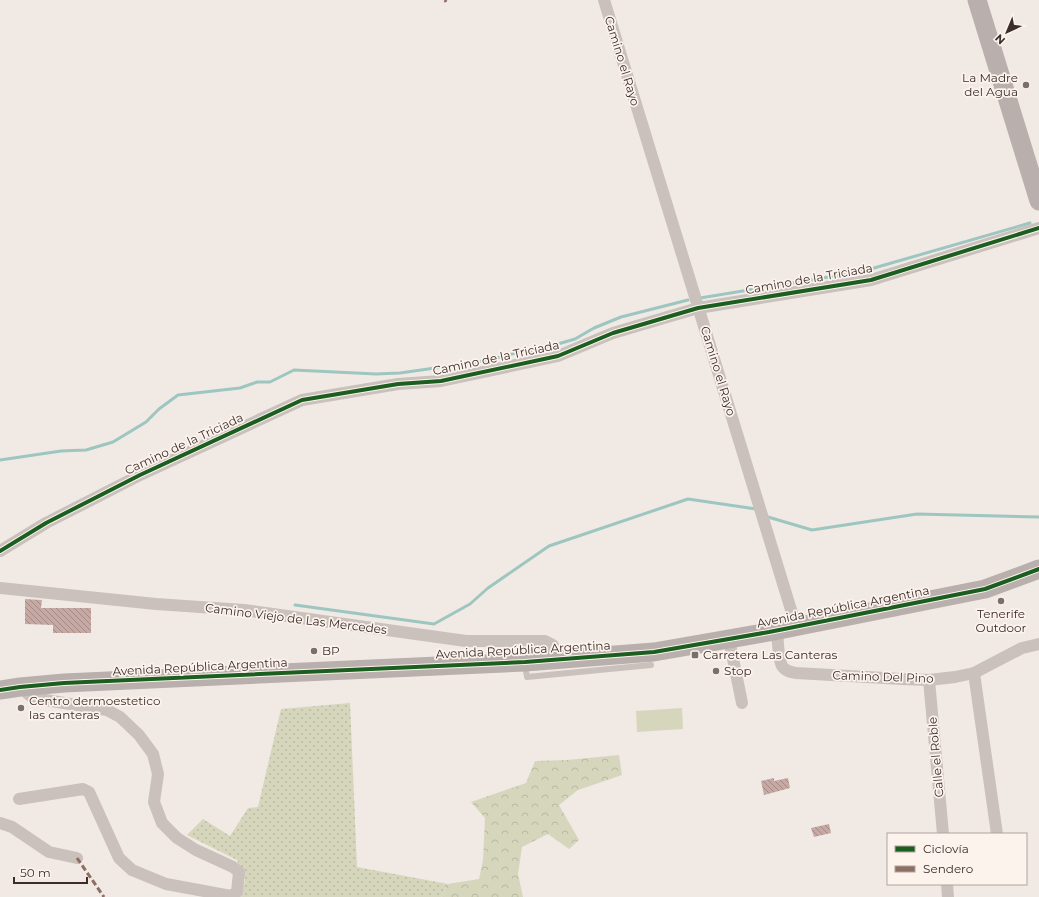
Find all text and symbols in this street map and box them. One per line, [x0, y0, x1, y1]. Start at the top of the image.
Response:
north arrow [987, 12, 1027, 52]
street label: Camino el Rayo [602, 14, 643, 108]
text: N [992, 31, 1008, 47]
place label: La Madre del Agua [962, 70, 1018, 99]
marker: La Madre del Agua [1021, 80, 1031, 90]
street label: Camino de la Triciada [744, 260, 874, 297]
street label: Camino el Rayo [698, 324, 739, 418]
street label: Camino de la Triciada [431, 337, 561, 378]
street label: Camino de la Triciada [122, 409, 245, 478]
street label: Avenida República Argentina [755, 582, 930, 631]
marker: Tenerife Outdoor [996, 596, 1006, 606]
street label: Camino Viejo de Las Mercedes [204, 600, 388, 637]
place label: Tenerife Outdoor [976, 606, 1027, 635]
street label: Avenida República Argentina [435, 637, 611, 662]
place label: BP [322, 643, 340, 658]
marker: BP [309, 646, 319, 656]
place label: Carretera Las Canteras [703, 647, 838, 662]
marker: Carretera Las Canteras [690, 650, 700, 660]
street label: Avenida República Argentina [112, 654, 288, 679]
place label: Stop [724, 663, 752, 678]
marker: Stop [711, 666, 721, 676]
street label: Camino Del Pino [832, 667, 934, 686]
place label: Centro dermoestetico las canteras [29, 693, 160, 722]
marker: Centro dermoestetico las canteras [16, 703, 26, 713]
street label: Calle el Roble [925, 716, 946, 798]
legend [887, 833, 1027, 885]
text: Ciclovía [923, 841, 969, 856]
scale bar [14, 859, 87, 885]
text: Sendero [923, 861, 973, 876]
text: 50 m [20, 865, 51, 880]

